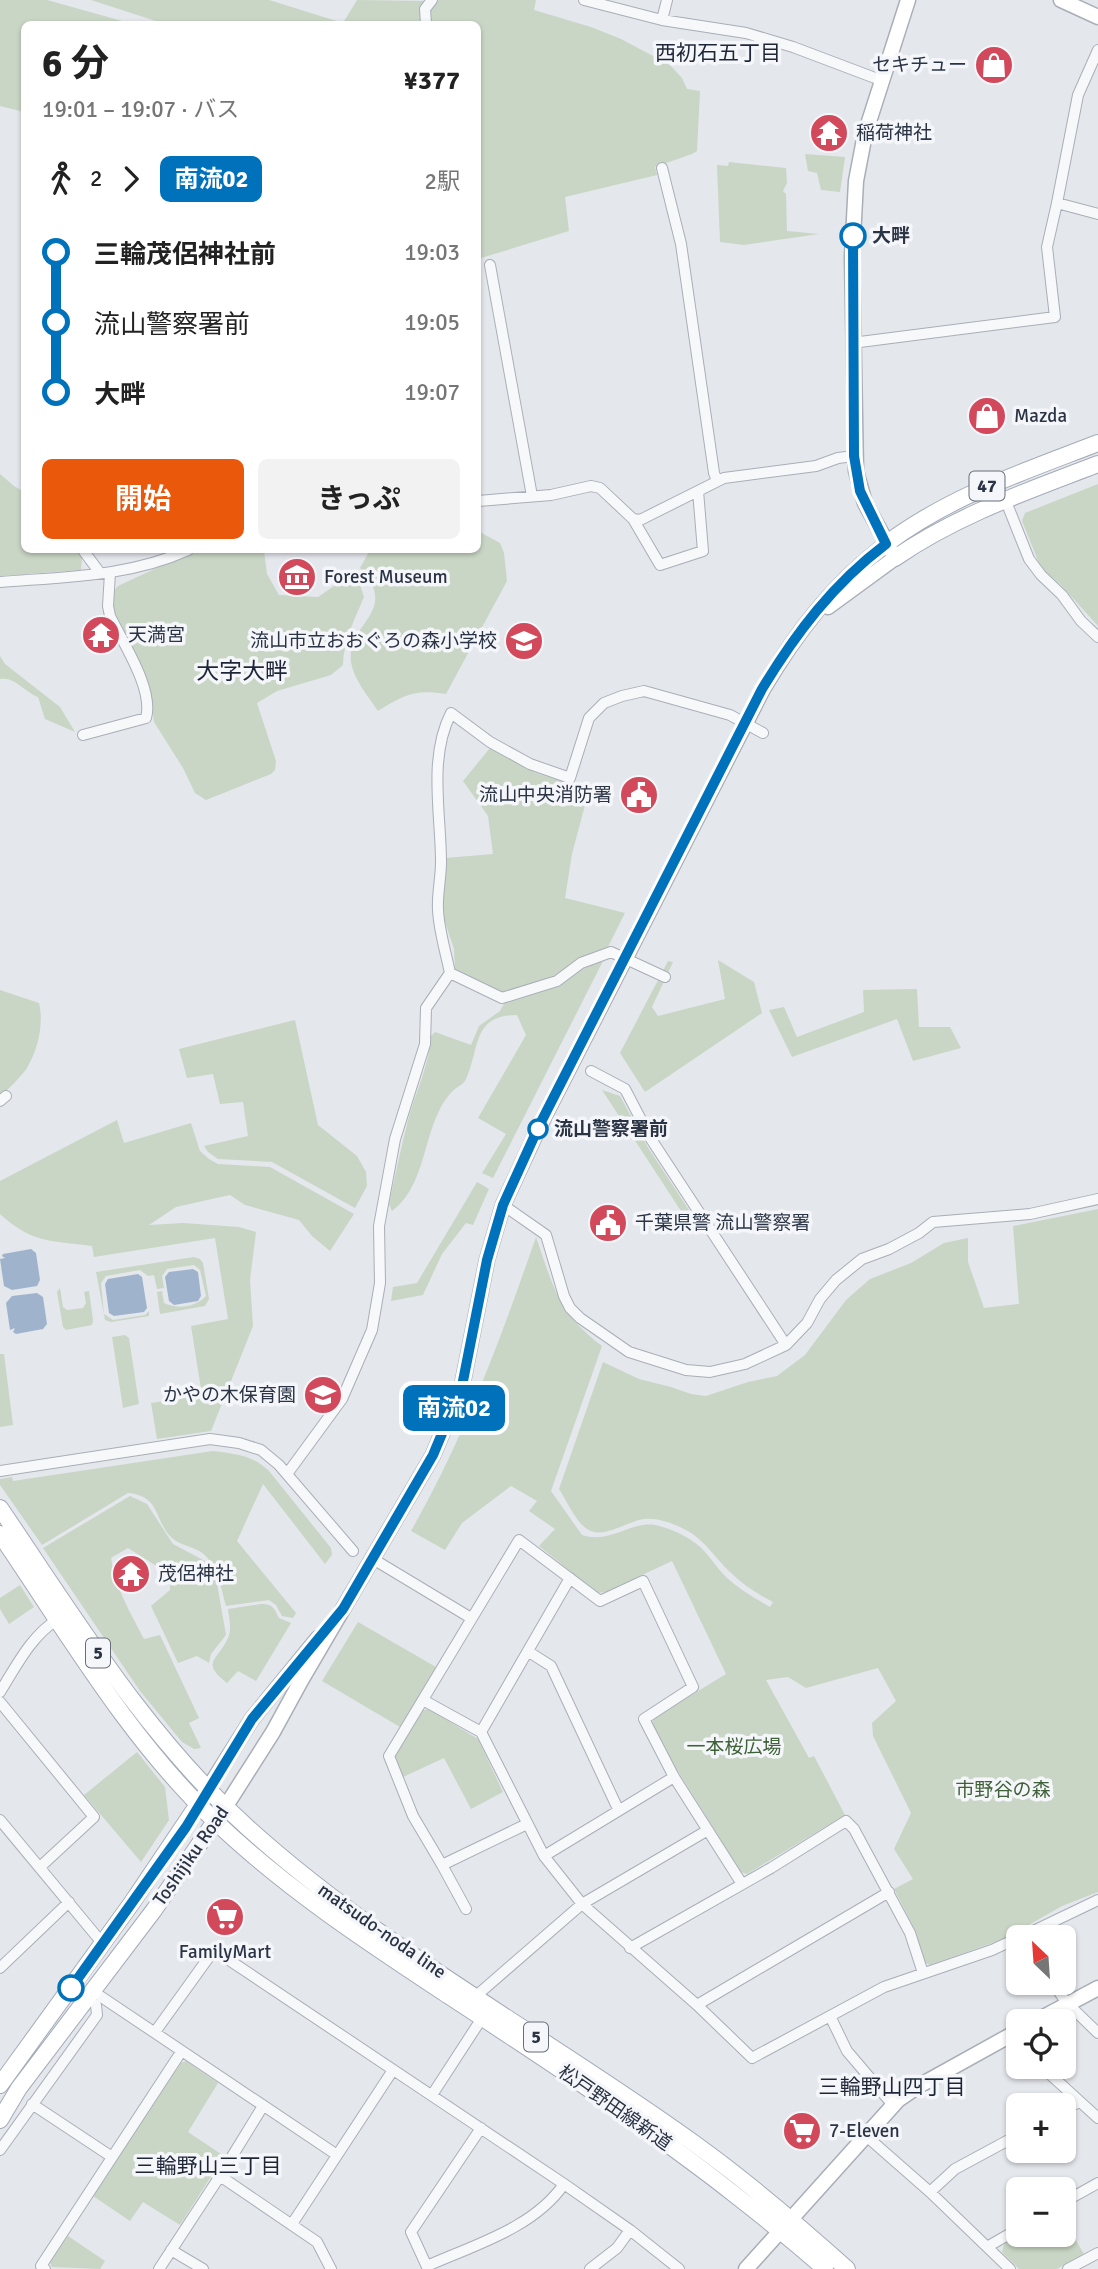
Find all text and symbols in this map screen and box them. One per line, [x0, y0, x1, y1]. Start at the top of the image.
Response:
text: 6 分 [42, 40, 109, 87]
district label: 西初石五丁目 [655, 40, 781, 66]
shop icon: セキチュー [973, 44, 1015, 86]
place label: セキチュー [872, 53, 967, 77]
text: ¥377 [404, 65, 460, 97]
text: 19:01 – 19:07 · バス [42, 95, 239, 124]
temple icon: 稲荷神社 [808, 112, 850, 154]
place label: 稲荷神社 [856, 121, 932, 145]
icon: walk [42, 160, 80, 198]
icon: forward [112, 160, 150, 198]
text: 2 [90, 164, 102, 193]
text: 南流02 [174, 164, 248, 194]
text: 2駅 [425, 167, 460, 196]
marker: 大畔 [840, 223, 866, 249]
place label: 大畔 [872, 224, 910, 248]
text: 19:03 [404, 238, 460, 267]
text: 三輪茂侶神社前 [94, 239, 276, 271]
text: 19:05 [404, 308, 460, 337]
text: 流山警察署前 [94, 309, 250, 341]
text: 19:07 [404, 378, 460, 407]
text: 大畔 [94, 379, 146, 411]
shop icon: Mazda [966, 395, 1008, 437]
place label: Mazda [1014, 404, 1067, 428]
button: 開始 [42, 459, 244, 539]
button: きっぷ [258, 459, 460, 539]
road number: 47 [970, 472, 1004, 500]
museum icon: Forest Museum [276, 556, 318, 598]
place label: Forest Museum [324, 565, 448, 589]
temple icon: 天満宮 [80, 614, 122, 656]
school or university icon: 流山市立おおぐろの森小学校 [503, 620, 545, 662]
place label: 天満宮 [128, 623, 185, 647]
place label: 流山市立おおぐろの森小学校 [250, 629, 497, 653]
district label: 大字大畔 [196, 657, 288, 686]
public building icon: 流山中央消防署 [618, 774, 660, 816]
place label: 流山中央消防署 [479, 783, 612, 807]
place label: 流山警察署前 [554, 1117, 668, 1141]
marker: 流山警察署前 [528, 1119, 548, 1139]
public building icon: 千葉県警 流山警察署 [587, 1202, 629, 1244]
place label: 千葉県警 流山警察署 [635, 1211, 810, 1235]
school or university icon: かやの木保育園 [302, 1374, 344, 1416]
place label: かやの木保育園 [163, 1383, 296, 1407]
line badge: 南流02 [405, 1385, 503, 1431]
text: 南流02 [417, 1393, 491, 1423]
temple icon: 茂侶神社 [110, 1553, 152, 1595]
place label: 茂侶神社 [158, 1562, 234, 1586]
road number: 5 [86, 1638, 110, 1668]
park label: 一本桜広場 [686, 1735, 782, 1759]
park label: 市野谷の森 [955, 1778, 1051, 1802]
street label: Toshijiku Road [148, 1801, 234, 1911]
street label: matsudo-noda line [313, 1878, 451, 1984]
supermarket icon: FamilyMart [204, 1896, 246, 1938]
north arrow [1006, 1925, 1076, 1995]
map controls [1006, 1925, 1076, 2247]
place label: FamilyMart [179, 1940, 272, 1964]
unlabelled marker [58, 1975, 84, 2001]
button: locate [1006, 2009, 1076, 2079]
road number: 5 [524, 2022, 548, 2052]
street label: 松戸野田線新道 [554, 2060, 676, 2156]
district label: 三輪野山四丁目 [819, 2074, 966, 2100]
button: + [1006, 2093, 1076, 2163]
supermarket icon: 7-Eleven [781, 2110, 823, 2152]
place label: 7-Eleven [829, 2119, 900, 2143]
district label: 三輪野山三丁目 [135, 2153, 282, 2179]
button: − [1006, 2177, 1076, 2247]

